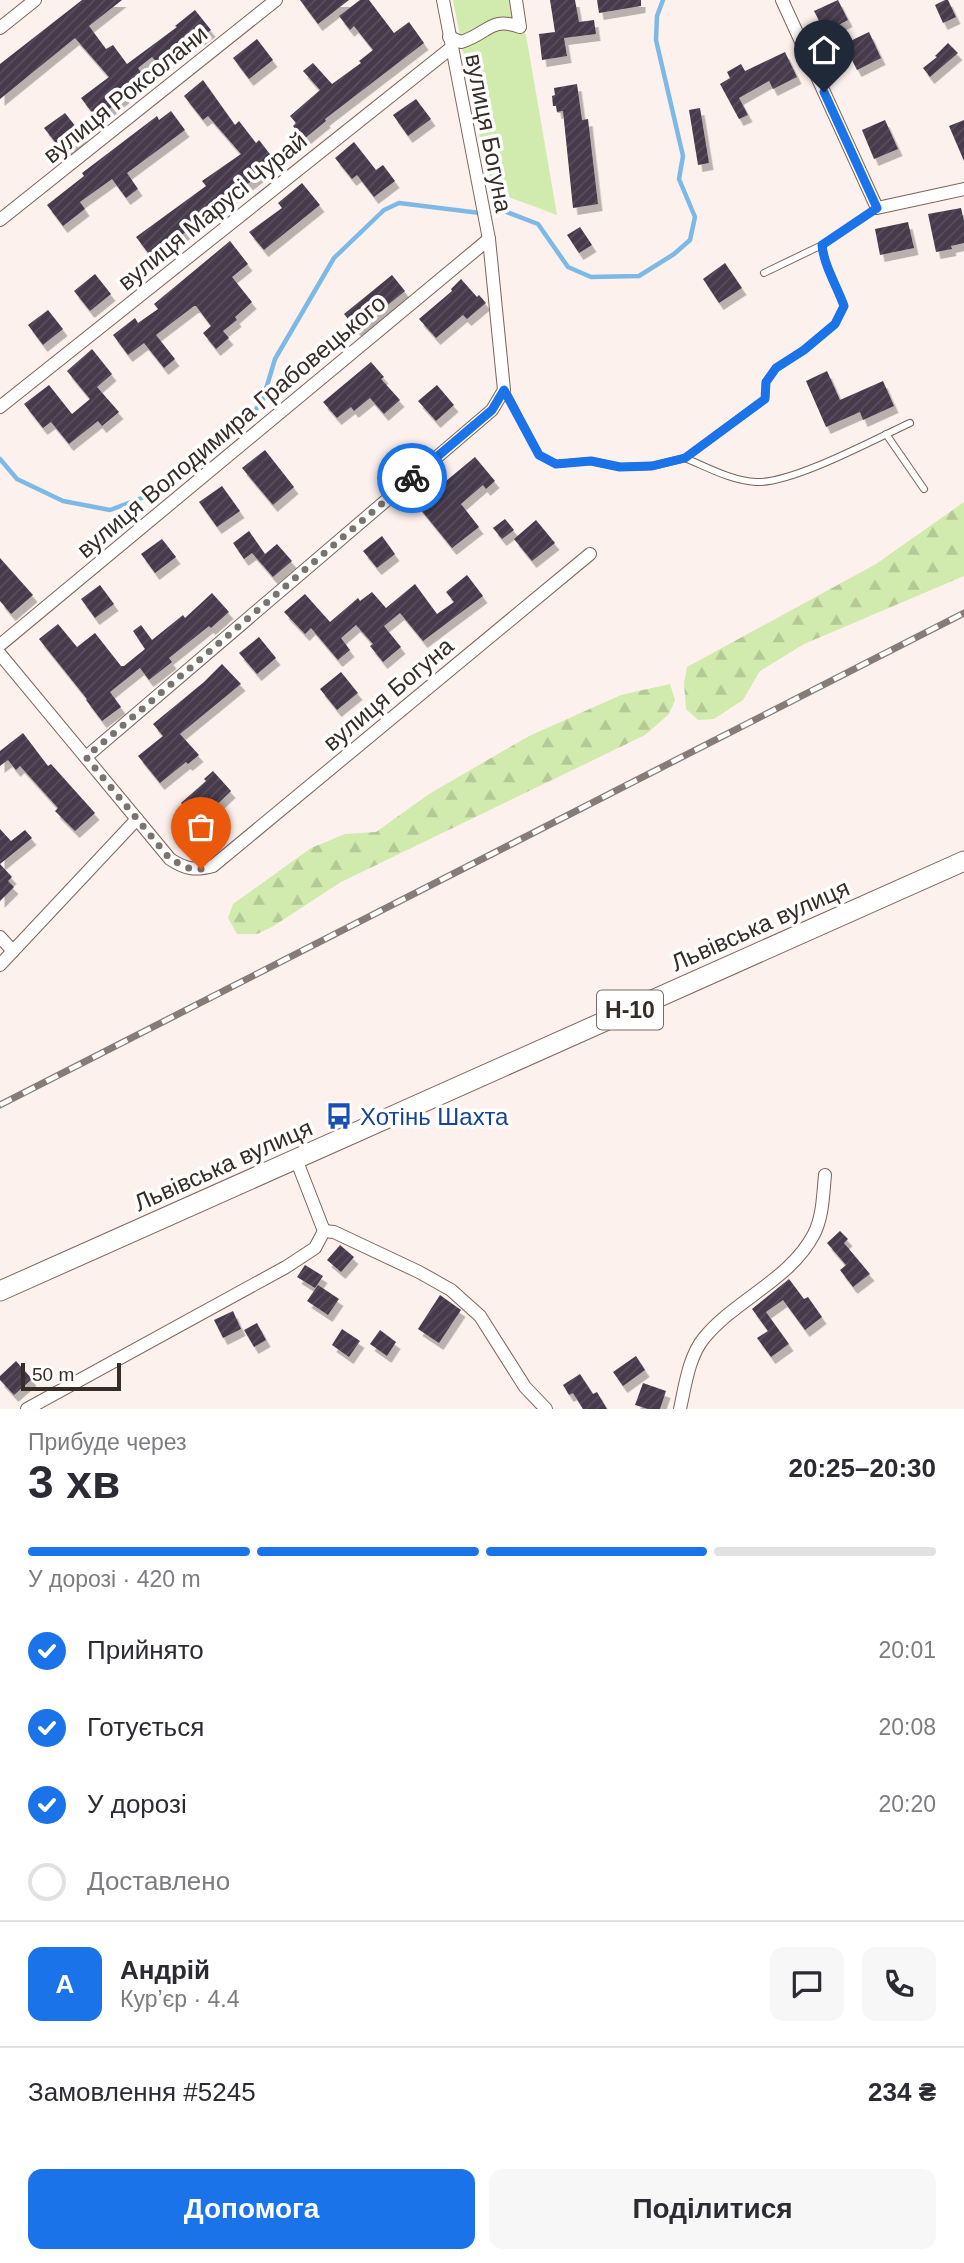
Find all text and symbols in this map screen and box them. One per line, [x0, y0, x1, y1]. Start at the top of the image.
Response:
street label: вулиця Роксолани [38, 20, 212, 168]
pin [794, 20, 854, 92]
icon: home [805, 31, 843, 69]
street label: вулиця Богуна [460, 51, 518, 215]
street label: вулиця Марусі Чурай [112, 127, 312, 295]
street label: вулиця Володимира Грабовецького [71, 289, 391, 563]
courier [377, 443, 447, 513]
icon: bike [393, 459, 431, 497]
street label: вулиця Богуна [318, 632, 459, 756]
pin [171, 797, 231, 869]
icon: bag [182, 808, 220, 846]
street label: Львівська вулиця [667, 874, 853, 976]
road number: Н-10 [597, 990, 663, 1030]
bus stop icon: Хотінь Шахта [324, 1101, 354, 1131]
place label: Хотінь Шахта [360, 1103, 509, 1130]
street label: Львівська вулиця [130, 1114, 316, 1216]
scale bar [21, 1360, 121, 1392]
text: 50 m [32, 1364, 74, 1385]
text: Прибуде через [28, 1429, 187, 1455]
text: 20:25–20:30 [789, 1453, 936, 1483]
text: 3 хв [28, 1456, 120, 1508]
text: У дорозі · 420 m [28, 1566, 201, 1592]
icon: check [28, 1632, 66, 1670]
text: Прийнято [87, 1635, 204, 1665]
text: 20:01 [878, 1637, 936, 1663]
icon: check [28, 1709, 66, 1747]
text: Готується [87, 1712, 204, 1742]
text: 20:08 [878, 1714, 936, 1740]
icon: check [28, 1786, 66, 1824]
text: У дорозі [87, 1789, 187, 1819]
text: 20:20 [878, 1791, 936, 1817]
text: Доставлено [87, 1866, 230, 1896]
button: chat [770, 1947, 844, 2021]
button: phone [862, 1947, 936, 2021]
text: Андрій [120, 1955, 210, 1985]
text: А [56, 1969, 74, 1999]
text: Кур’єр · 4.4 [120, 1986, 239, 2012]
text: Замовлення #5245 [28, 2077, 256, 2107]
text: 234 ₴ [868, 2077, 936, 2107]
button: Допомога [28, 2169, 475, 2249]
button: Поділитися [489, 2169, 936, 2249]

